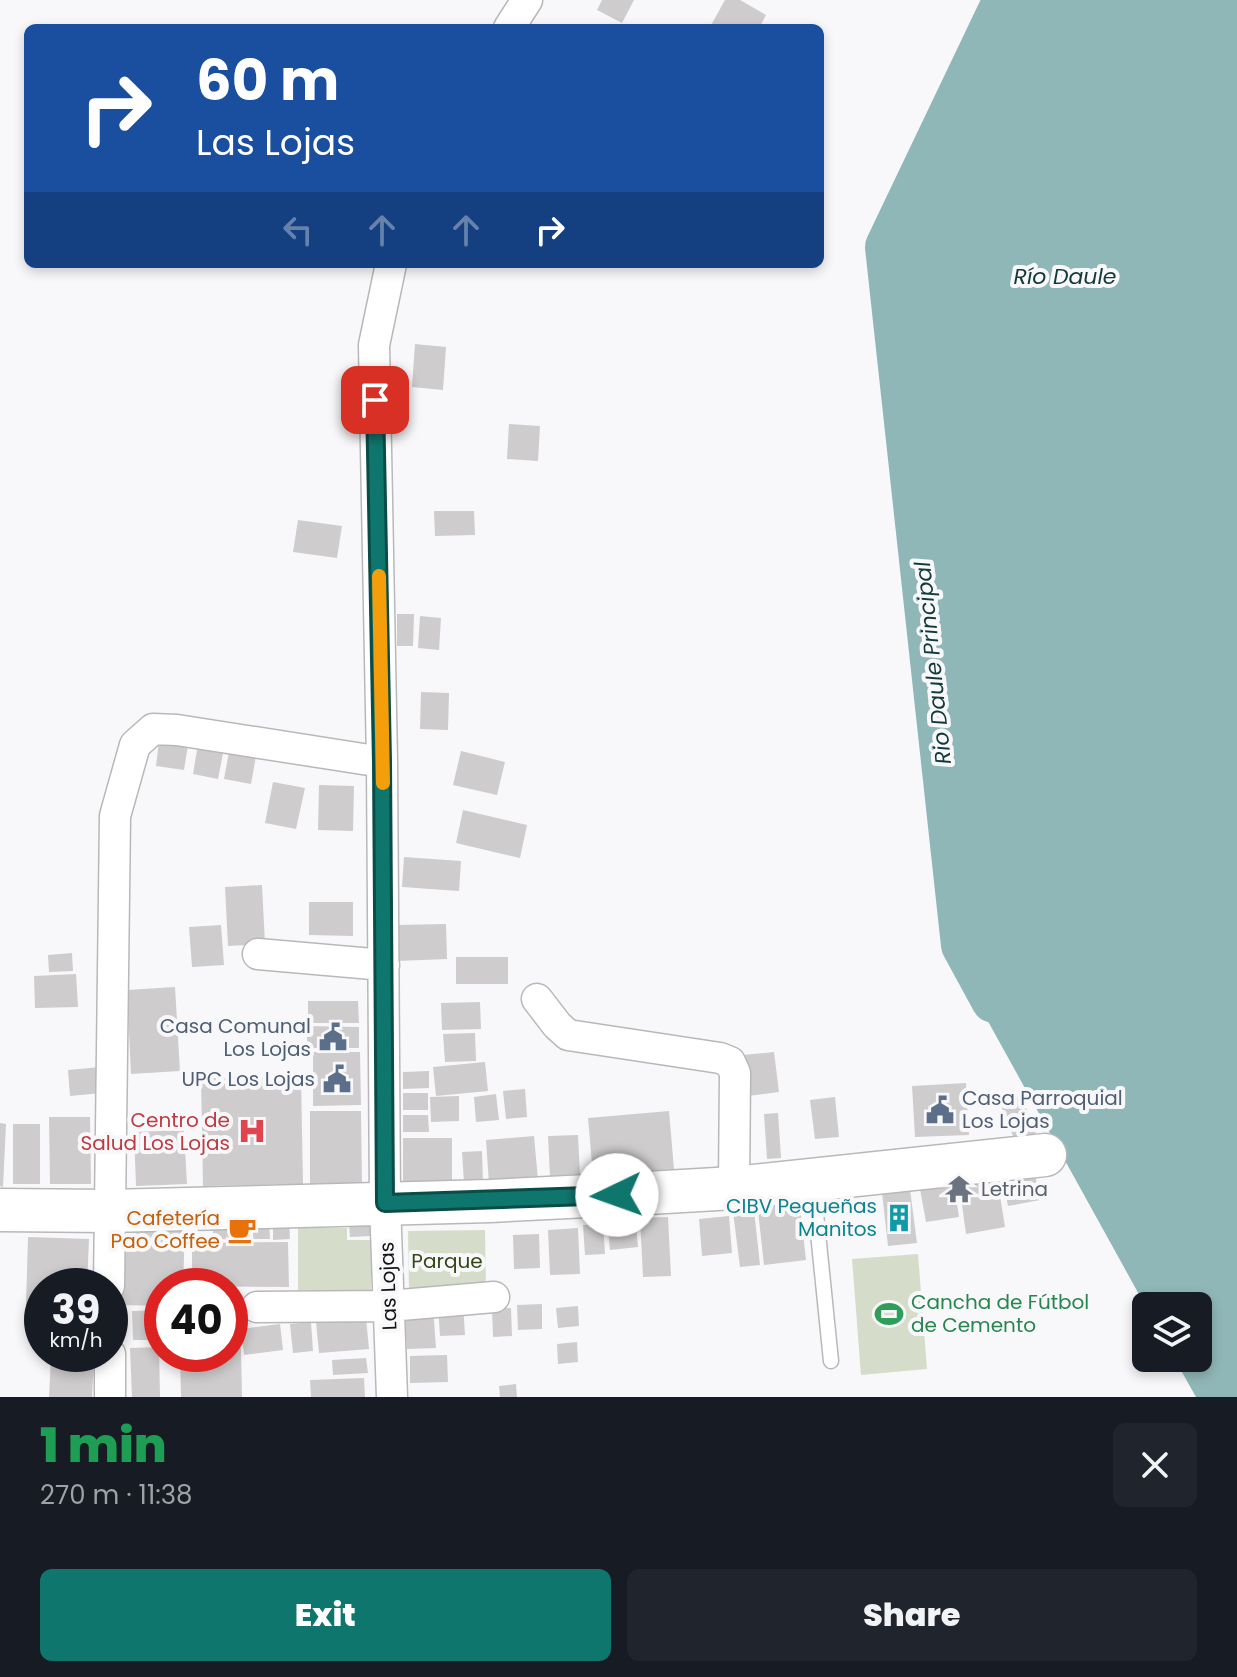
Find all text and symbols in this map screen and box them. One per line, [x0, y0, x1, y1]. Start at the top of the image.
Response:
text: 60 m [196, 41, 339, 120]
icon: right [64, 56, 168, 160]
text: Las Lojas [196, 117, 355, 168]
icon: left [276, 208, 320, 252]
icon: ahead [360, 208, 404, 252]
icon: ahead [444, 208, 488, 252]
icon: right [528, 208, 572, 252]
water label: Río Daule [1014, 261, 1116, 292]
pin [341, 366, 409, 434]
icon: arrive [353, 378, 397, 422]
water label: Rio Daule Principal [907, 559, 959, 766]
place label: Casa Comunal Los Lojas [160, 1012, 311, 1063]
public building icon: Casa Comunal Los Lojas [318, 1022, 348, 1052]
public building icon: UPC Los Lojas [322, 1064, 352, 1094]
place label: UPC Los Lojas [182, 1065, 315, 1093]
place label: Casa Parroquial Los Lojas [962, 1084, 1123, 1135]
public building icon: Casa Parroquial Los Lojas [925, 1095, 955, 1125]
place label: Centro de Salud Los Lojas [81, 1106, 230, 1157]
hospital icon: Centro de Salud Los Lojas [237, 1116, 267, 1146]
position arrow [575, 1153, 659, 1237]
temple icon: Letrina [944, 1174, 974, 1204]
place label: Letrina [981, 1175, 1048, 1203]
place label: CIBV Pequeñas Manitos [726, 1192, 877, 1243]
building icon: CIBV Pequeñas Manitos [884, 1203, 914, 1233]
place label: Cafetería Pao Coffee [111, 1204, 220, 1255]
cafe icon: Cafetería Pao Coffee [227, 1215, 257, 1245]
street label: Las Lojas [372, 1241, 404, 1331]
park label: Parque [411, 1247, 483, 1275]
speed limit sign: 40 [144, 1268, 248, 1372]
text: 39 [52, 1282, 100, 1338]
place label: Cancha de Fútbol de Cemento [911, 1288, 1089, 1339]
map controls [1132, 1292, 1212, 1372]
button: layers [1132, 1292, 1212, 1372]
sports icon: Cancha de Fútbol de Cemento [874, 1299, 904, 1329]
text: km/h [49, 1326, 103, 1354]
text: 1 min [40, 1412, 167, 1479]
button: close [1113, 1423, 1197, 1507]
text: 270 m · 11:38 [40, 1477, 193, 1513]
button: Exit [40, 1569, 611, 1661]
button: Share [627, 1569, 1197, 1661]

